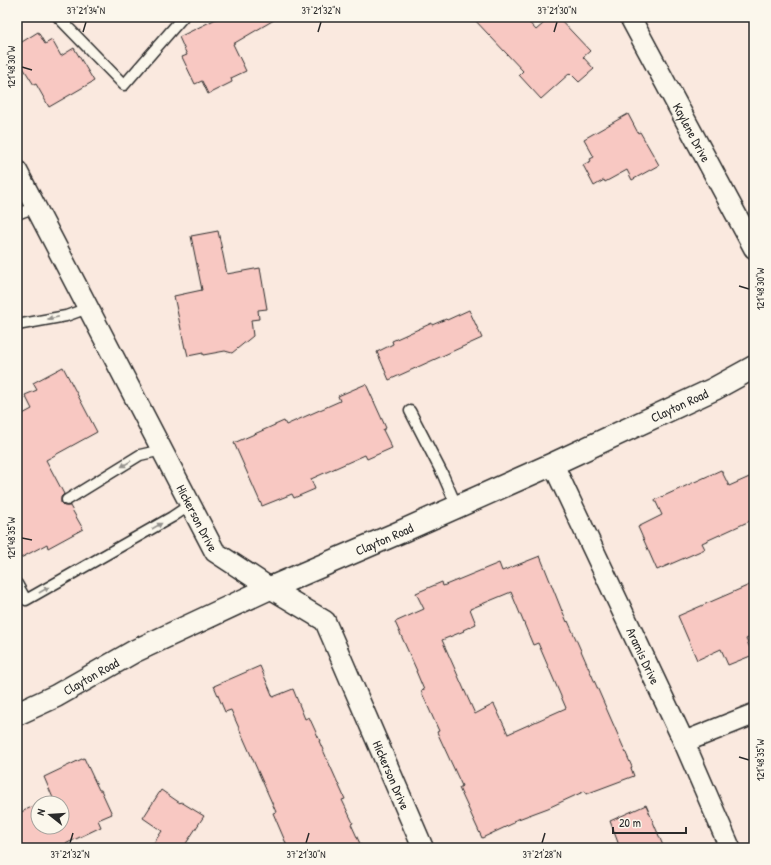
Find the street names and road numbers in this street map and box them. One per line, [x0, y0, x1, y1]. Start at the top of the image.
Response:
street label: Kaylene Drive [669, 100, 715, 165]
street label: Clayton Road [648, 384, 711, 426]
street label: Hickerson Drive [172, 481, 222, 555]
street label: Clayton Road [352, 519, 416, 559]
street label: Aramis Drive [622, 624, 664, 687]
street label: Clayton Road [60, 653, 122, 699]
street label: Hickerson Drive [369, 738, 414, 812]

